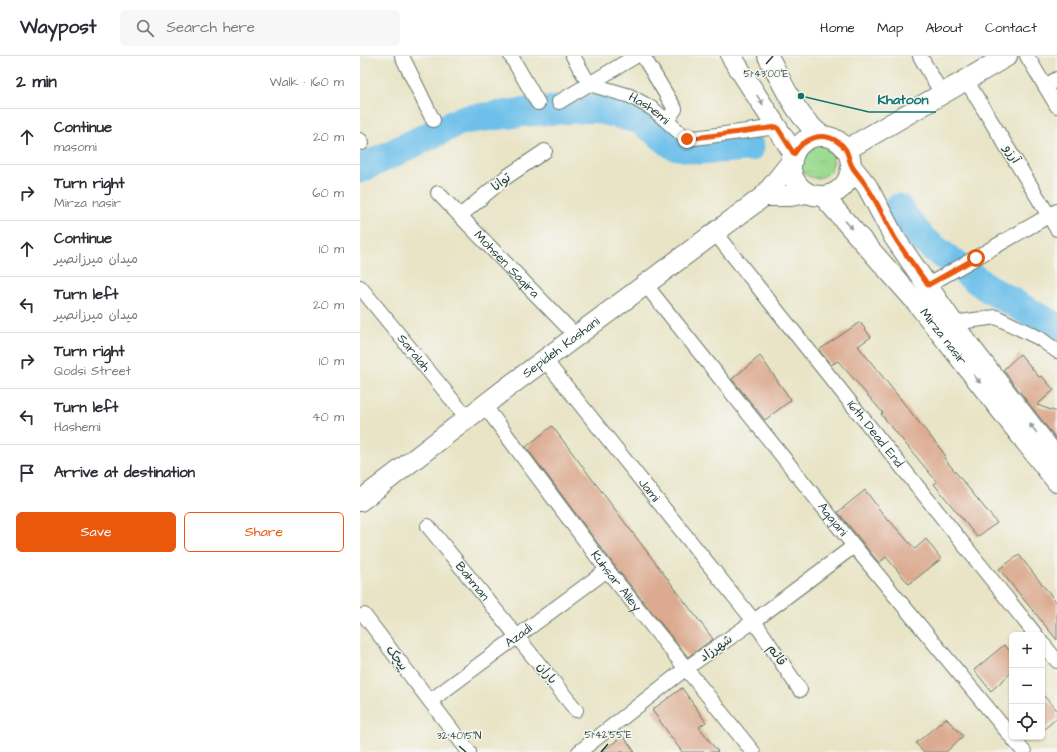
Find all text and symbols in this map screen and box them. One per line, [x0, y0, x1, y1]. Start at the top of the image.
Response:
search box [120, 10, 400, 46]
text: Waypost [20, 14, 96, 41]
icon: search [134, 17, 156, 39]
text: Search here [166, 17, 255, 38]
text: Home [820, 18, 855, 38]
text: Map [877, 18, 903, 38]
text: About [925, 18, 963, 38]
text: Contact [985, 18, 1037, 38]
text: 51°43'00"E [744, 67, 789, 81]
text: 2 min [16, 70, 57, 94]
text: Walk · 160 m [270, 73, 344, 91]
callout: Khatoon [869, 86, 936, 112]
street label: Hashemi [625, 88, 674, 129]
text: Khatoon [878, 90, 928, 110]
one-way arrow [756, 95, 764, 105]
text: Continue [54, 117, 112, 138]
icon: ahead [16, 126, 38, 148]
text: 20 m [313, 128, 344, 146]
route end [678, 130, 696, 148]
text: masomi [54, 138, 97, 156]
street label: آرزو [999, 140, 1025, 168]
street label: توانا [487, 169, 515, 195]
text: Turn right [54, 173, 125, 194]
icon: right [16, 182, 38, 204]
text: 60 m [312, 184, 344, 202]
text: Mirza nasir [54, 194, 121, 212]
one-way arrow [844, 220, 854, 230]
street label: Mohsen Saqira [470, 227, 544, 302]
text: Continue [54, 228, 112, 249]
icon: ahead [16, 238, 38, 260]
text: 10 m [319, 240, 344, 258]
route start [967, 249, 985, 267]
text: میدان میرزانصیر [54, 250, 138, 268]
text: Turn left [54, 284, 118, 305]
icon: left [16, 294, 38, 316]
text: 20 m [313, 296, 344, 314]
street label: Mirza nasir [915, 305, 971, 368]
text: میدان میرزانصیر [54, 306, 138, 324]
street label: Sepideh Kashani [519, 313, 604, 382]
street label: Saralah [393, 330, 435, 376]
text: Turn right [54, 341, 125, 362]
icon: right [16, 350, 38, 372]
text: 10 m [319, 352, 344, 370]
text: Qodsi Street [54, 362, 131, 380]
one-way arrow [972, 374, 980, 384]
street label: 16th Dead End [843, 396, 908, 472]
text: Turn left [54, 397, 118, 418]
icon: left [16, 406, 38, 428]
text: 40 m [312, 408, 344, 426]
text: Hashemi [54, 418, 101, 436]
one-way arrow [1029, 423, 1037, 434]
icon: arrive [16, 462, 38, 484]
text: Arrive at destination [54, 462, 195, 483]
street label: Jami [634, 474, 664, 506]
street label: Aqajani [813, 498, 852, 540]
button: Save [16, 512, 176, 552]
button: Share [184, 512, 344, 552]
street label: Kuhsar Alley [586, 547, 646, 616]
street label: Bahman [451, 558, 494, 605]
street label: Azadi [501, 619, 536, 652]
street label: شهرزاد [696, 630, 736, 666]
map controls [1009, 632, 1045, 740]
button: + [1009, 632, 1045, 668]
street label: قائم [762, 641, 791, 670]
street label: پیچک [381, 642, 413, 675]
street label: باران [532, 658, 562, 688]
button: − [1009, 668, 1045, 704]
button: locate [1009, 704, 1045, 740]
text: 51°42'55"E [584, 728, 632, 742]
text: 32°40'15"N [437, 729, 481, 743]

